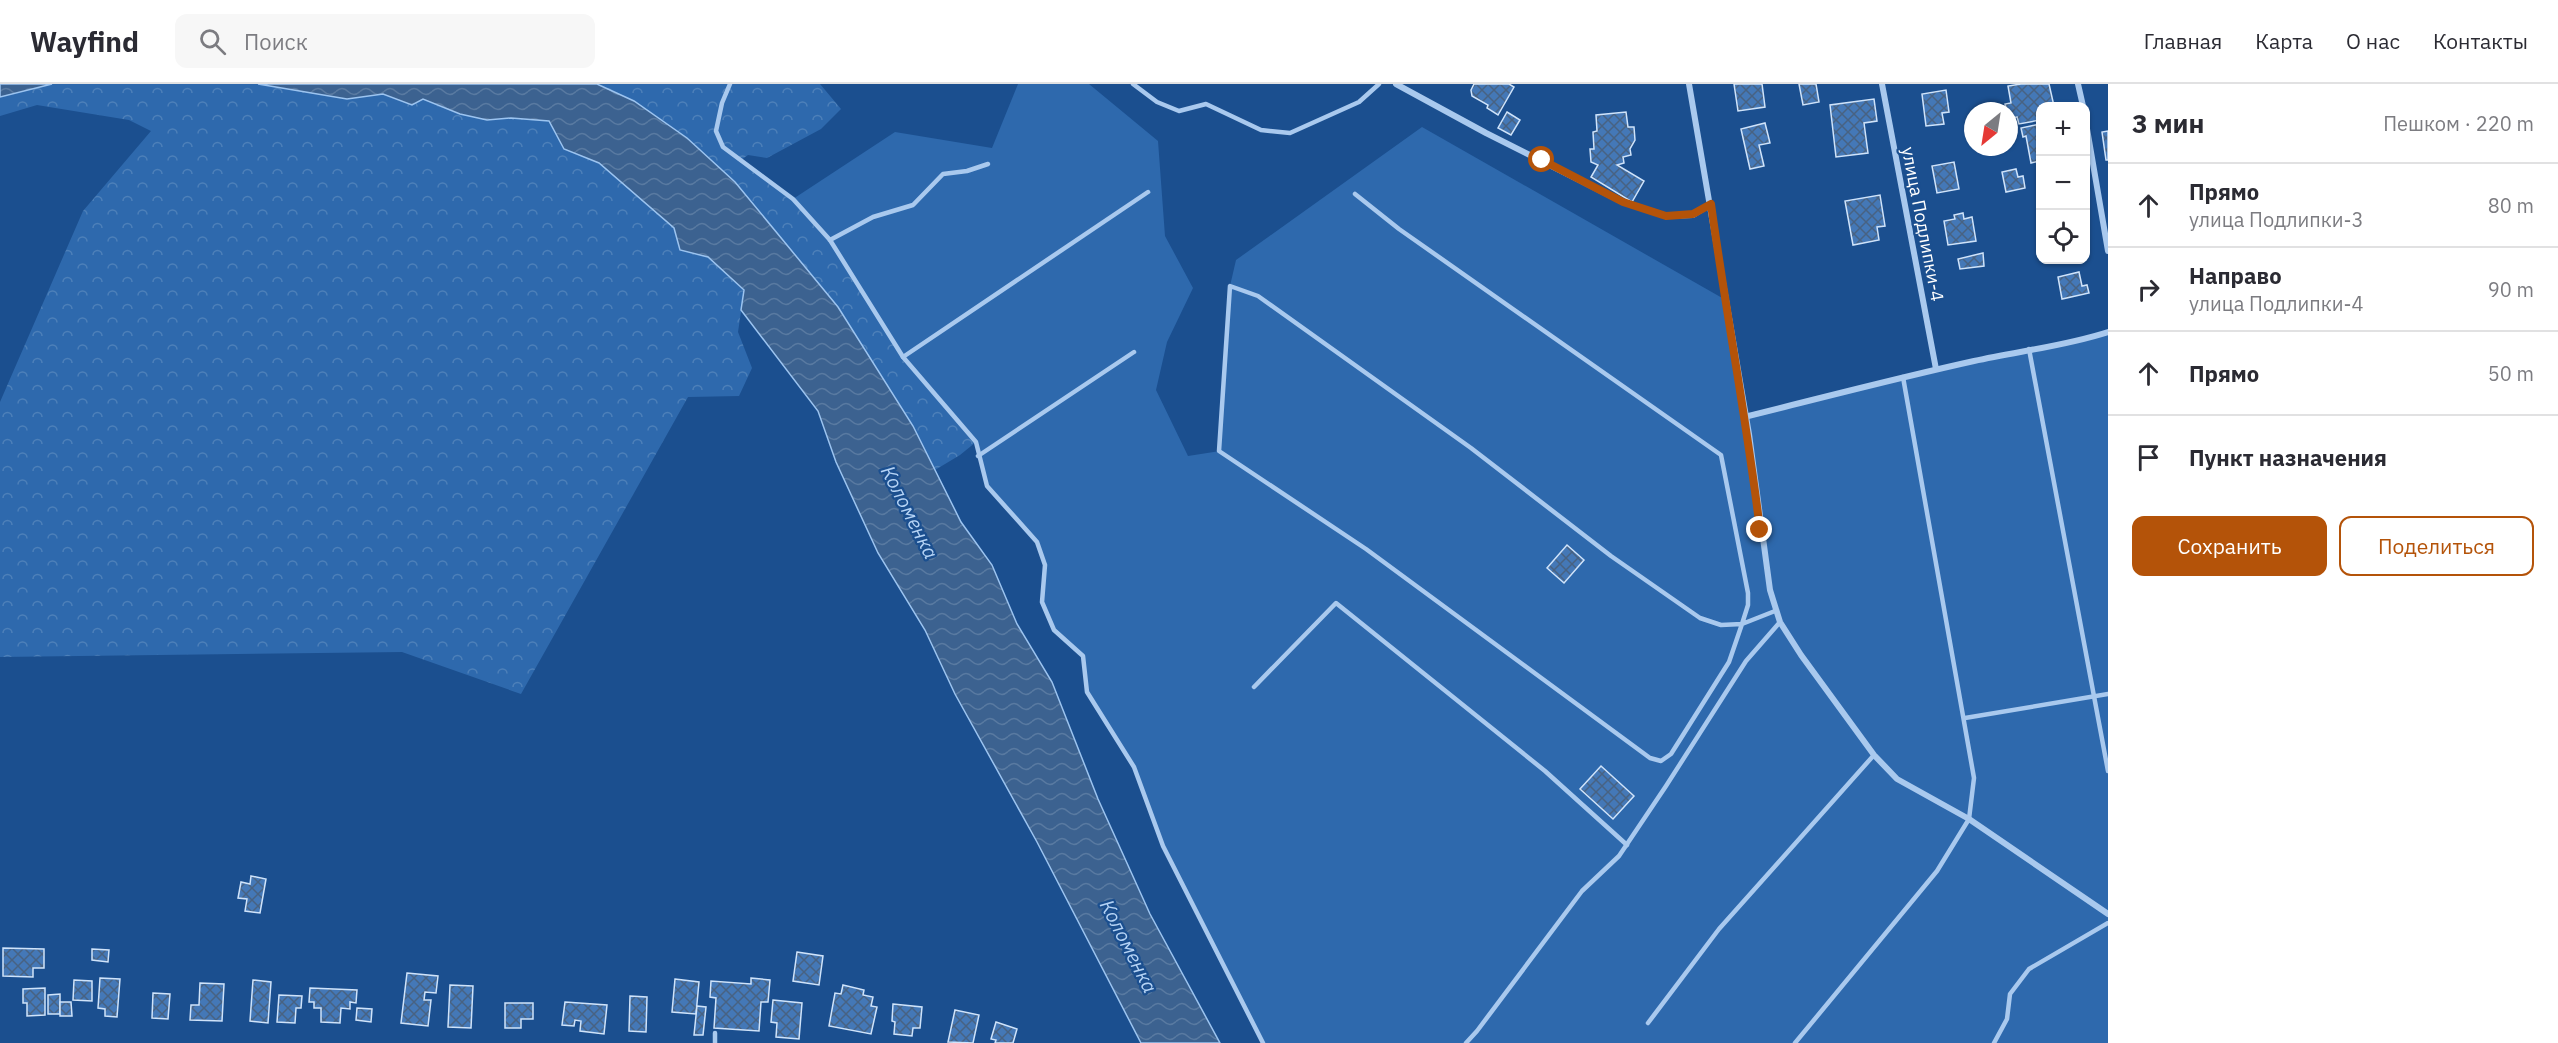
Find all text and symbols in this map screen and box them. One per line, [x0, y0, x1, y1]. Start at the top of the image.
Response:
search box [175, 14, 595, 68]
text: Wayfind [30, 23, 139, 60]
icon: search [196, 25, 229, 58]
text: Поиск [244, 27, 308, 56]
text: Главная [2144, 27, 2222, 55]
text: Карта [2255, 27, 2313, 55]
text: О нас [2346, 27, 2400, 55]
text: Контакты [2433, 27, 2528, 55]
north arrow [1964, 102, 2018, 156]
map controls [2036, 102, 2090, 264]
button: + [2036, 102, 2090, 156]
text: 3 мин [2132, 106, 2204, 140]
text: Пешком · 220 m [2383, 110, 2534, 137]
street label: улица Подлипки-4 [1897, 145, 1949, 303]
route start [1528, 146, 1554, 172]
button: − [2036, 156, 2090, 210]
text: Прямо [2189, 177, 2259, 206]
icon: ahead [2132, 189, 2165, 222]
text: 80 m [2488, 192, 2534, 219]
text: улица Подлипки-3 [2189, 206, 2363, 233]
button: locate [2036, 210, 2090, 264]
text: Направо [2189, 261, 2282, 290]
icon: right [2132, 273, 2165, 306]
text: 90 m [2488, 276, 2534, 303]
text: улица Подлипки-4 [2189, 290, 2363, 317]
icon: ahead [2132, 357, 2165, 390]
text: Прямо [2189, 359, 2259, 388]
text: 50 m [2488, 360, 2534, 387]
icon: arrive [2132, 441, 2165, 474]
text: Пункт назначения [2189, 443, 2387, 472]
water label: Коломенка [875, 461, 945, 563]
route end [1746, 516, 1772, 542]
button: Сохранить [2132, 516, 2327, 576]
button: Поделиться [2339, 516, 2534, 576]
water label: Коломенка [1094, 895, 1164, 997]

